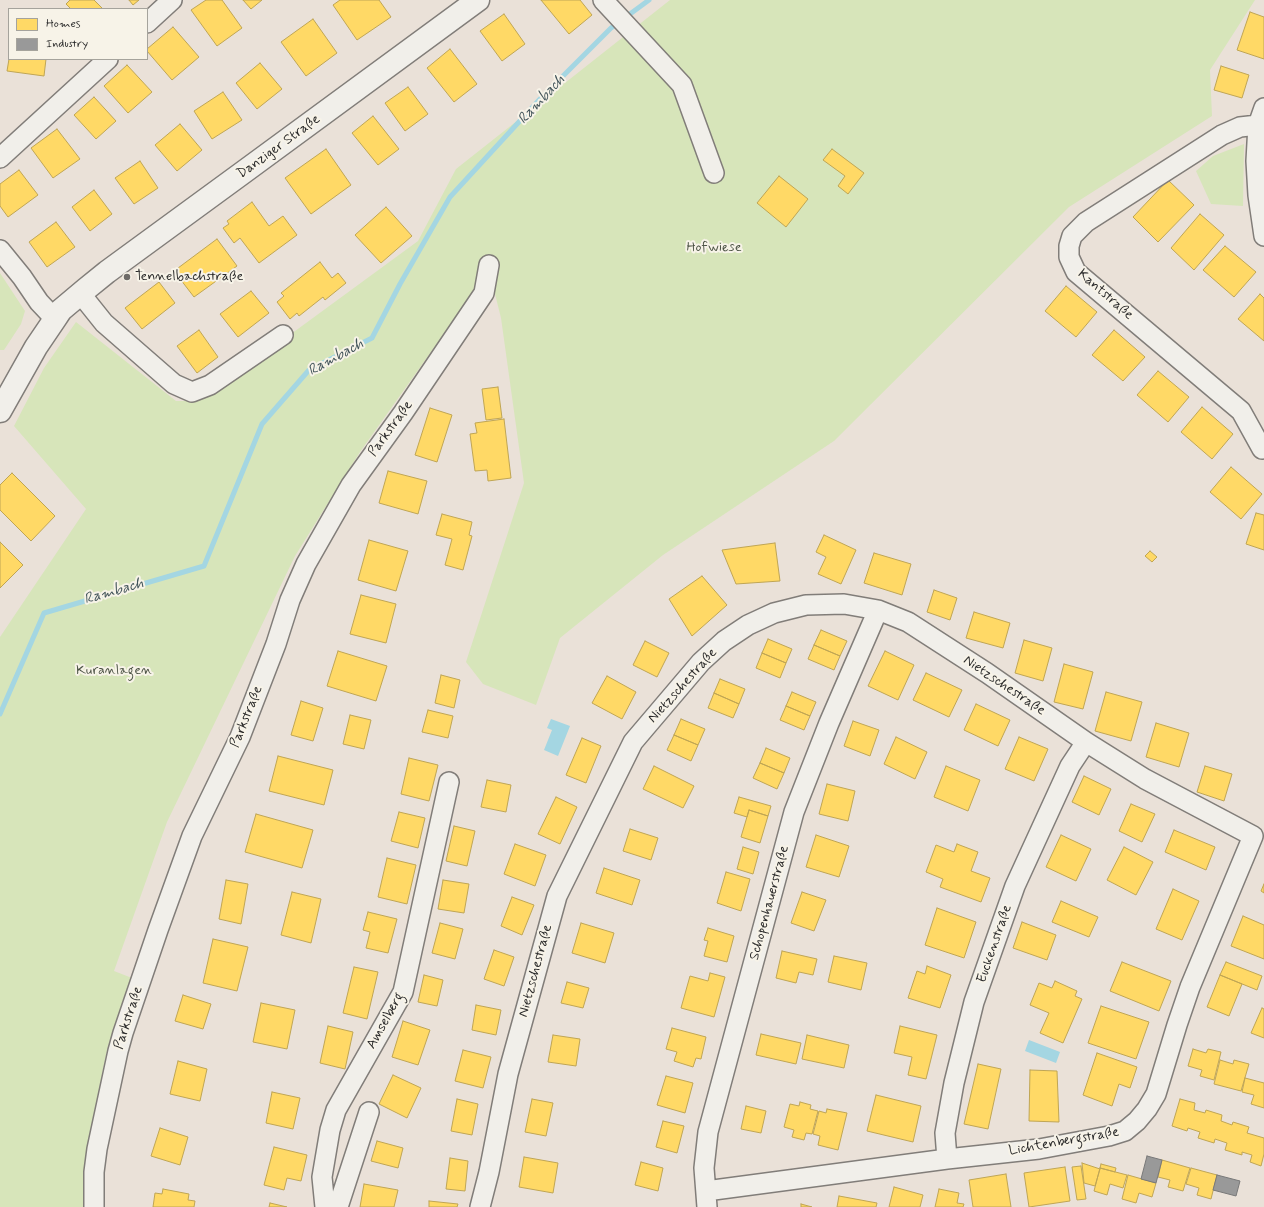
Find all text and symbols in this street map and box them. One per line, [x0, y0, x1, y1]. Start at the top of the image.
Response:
legend [8, 8, 148, 60]
text: Homes [46, 16, 81, 32]
text: Industry [46, 36, 88, 52]
water label: Rambach [515, 72, 569, 128]
street label: Danziger Straße [234, 111, 324, 183]
park label: Hofwiese [686, 240, 742, 256]
street label: Kantstraße [1074, 266, 1136, 324]
place label: Tennelbachstraße [135, 269, 243, 285]
marker: Tennelbachstraße [122, 272, 132, 282]
water label: Rambach [305, 335, 367, 381]
street label: Parkstraße [365, 398, 417, 460]
water label: Rambach [82, 575, 146, 609]
street label: Nietzschestraße [645, 645, 721, 727]
street label: Nietzschestraße [960, 652, 1048, 720]
park label: Kuranlagen [76, 663, 152, 679]
street label: Parkstraße [227, 684, 267, 750]
street label: Schopenhauerstraße [747, 844, 793, 962]
street label: Euckenstraße [974, 903, 1016, 985]
street label: Nietzschestraße [516, 923, 556, 1019]
street label: Parkstraße [111, 984, 147, 1052]
street label: Amselberg [364, 990, 408, 1052]
street label: Lichtenbergstraße [1008, 1124, 1120, 1160]

